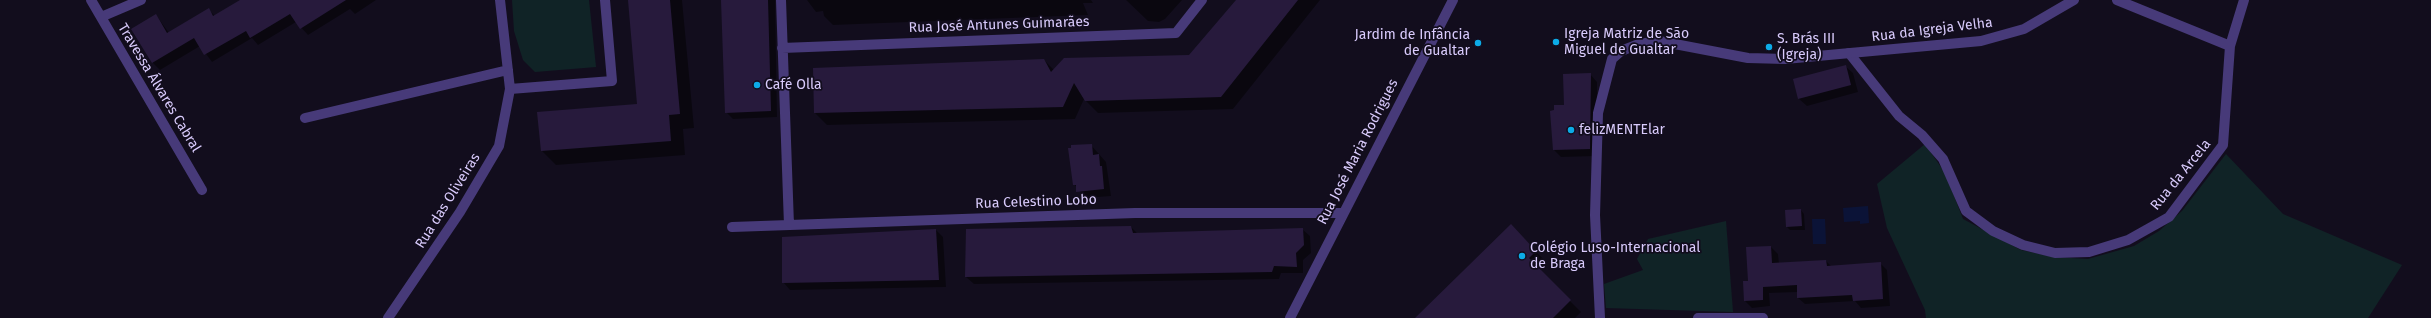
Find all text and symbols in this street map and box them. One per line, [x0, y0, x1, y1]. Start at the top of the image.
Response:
street label: Rua José Antunes Guimarães [908, 13, 1090, 37]
street label: Rua da Igreja Velha [1870, 14, 1994, 46]
street label: Travessa Álvares Cabral [114, 21, 204, 155]
place label: Igreja Matriz de São Miguel de Gualtar [1564, 26, 1689, 58]
place label: Jardim de Infância de Gualtar [1355, 27, 1470, 60]
place label: S. Brás III (Igreja) [1777, 31, 1835, 64]
marker: Igreja Matriz de São Miguel de Gualtar [1551, 37, 1561, 47]
marker: Jardim de Infância de Gualtar [1473, 38, 1483, 48]
marker: S. Brás III (Igreja) [1764, 42, 1774, 52]
street label: Rua José Maria Rodrigues [1314, 76, 1402, 228]
place label: Café Olla [765, 77, 822, 93]
marker: Café Olla [752, 80, 762, 90]
place label: felizMENTElar [1579, 122, 1665, 138]
marker: felizMENTElar [1566, 125, 1576, 135]
street label: Rua da Arcela [2147, 136, 2215, 214]
street label: Rua das Oliveiras [412, 150, 484, 252]
street label: Rua Celestino Lobo [975, 191, 1097, 213]
place label: Colégio Luso-Internacional de Braga [1530, 240, 1700, 272]
marker: Colégio Luso-Internacional de Braga [1517, 251, 1527, 261]

